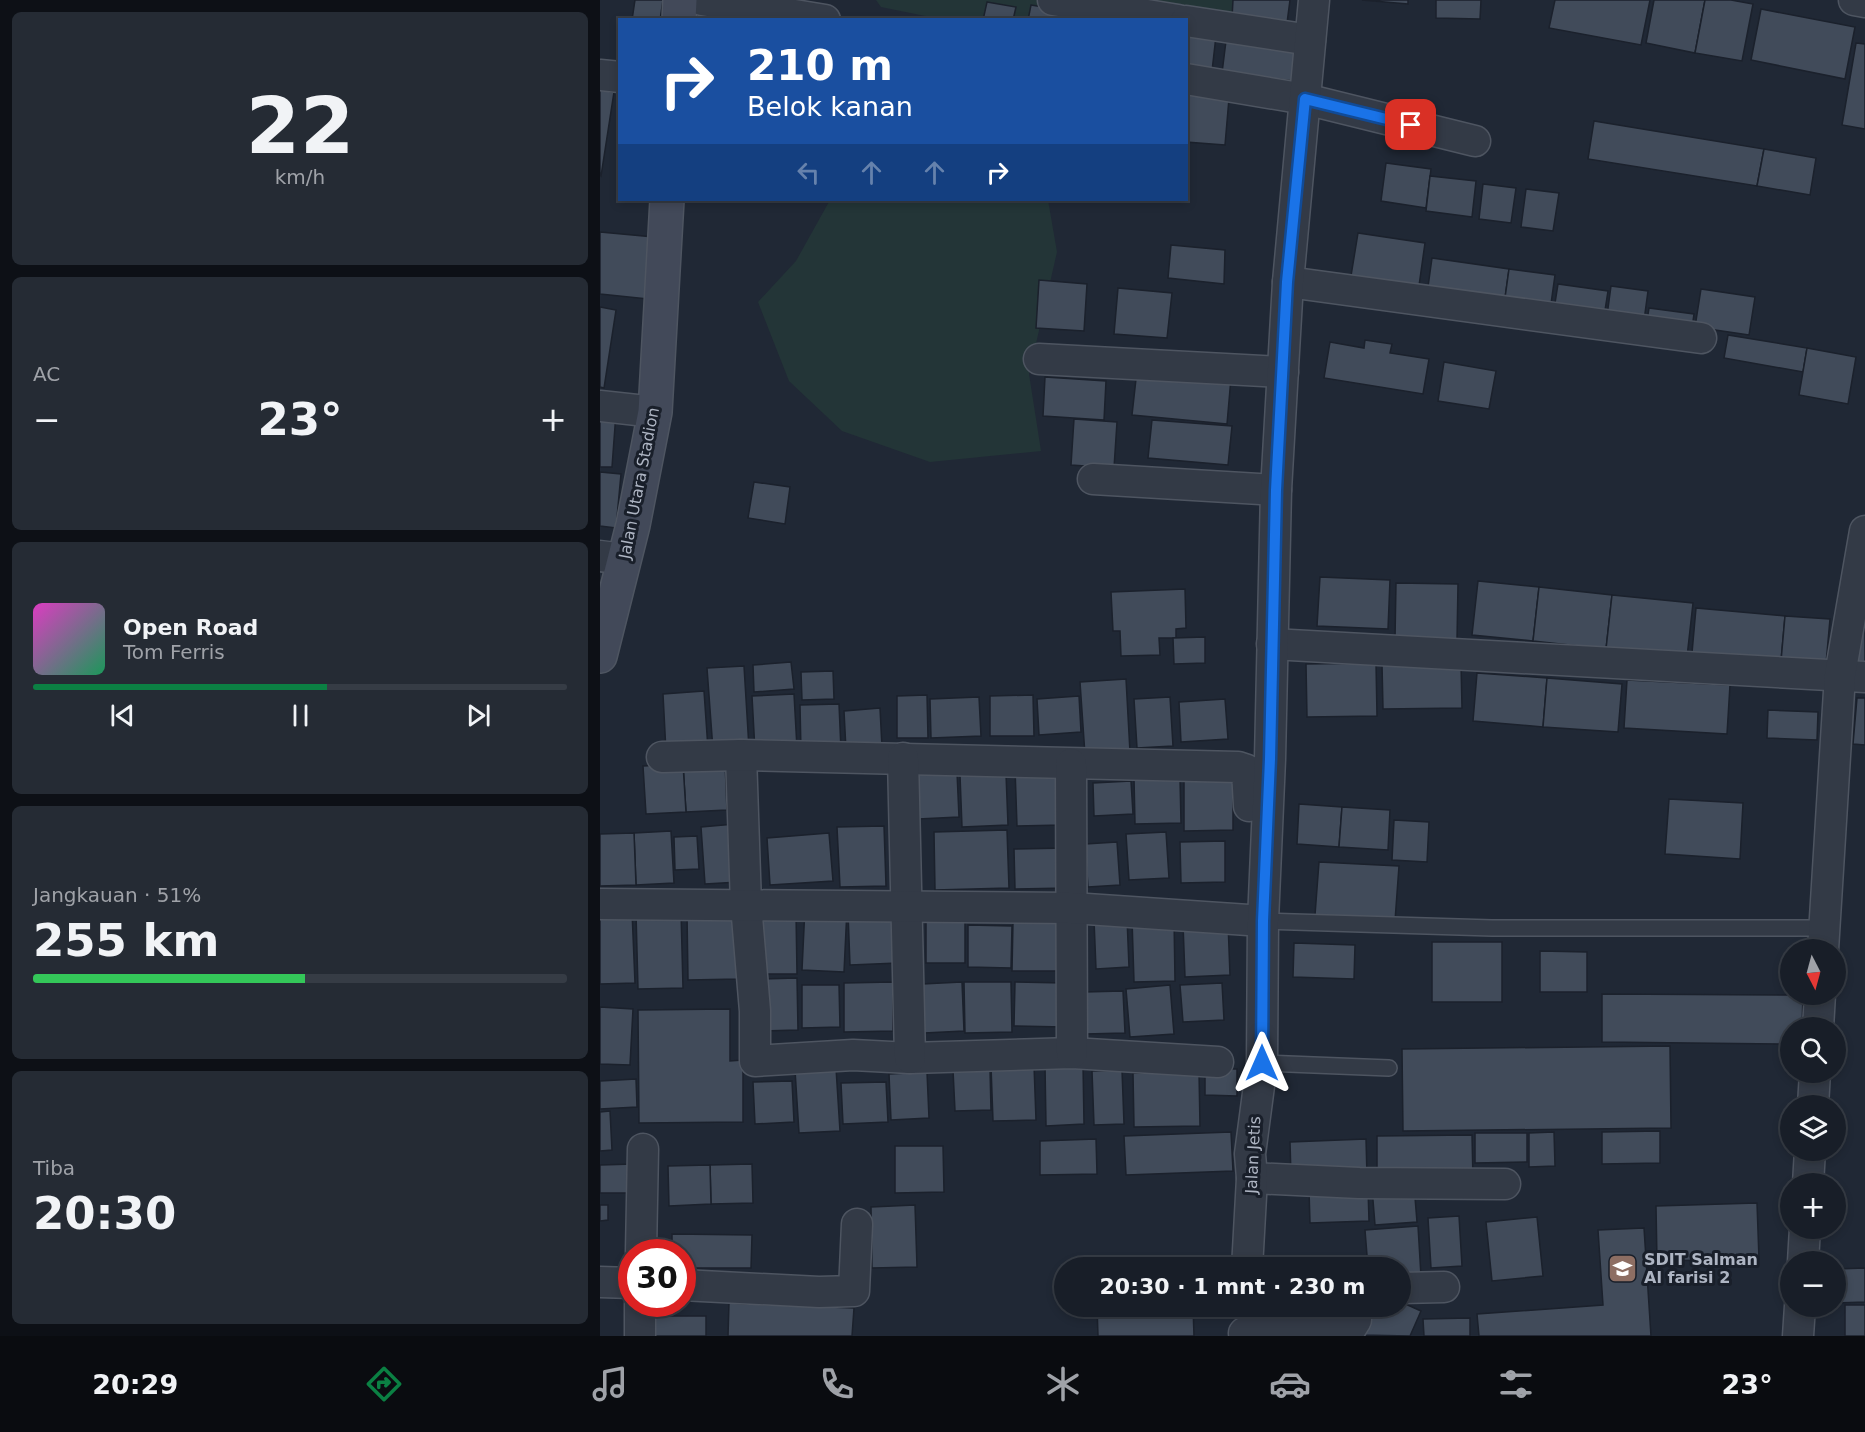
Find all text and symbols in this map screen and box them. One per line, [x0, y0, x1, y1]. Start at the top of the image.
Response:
text: 210 m [747, 41, 893, 90]
icon: right [648, 42, 726, 120]
text: 22 [246, 81, 354, 171]
text: Belok kanan [747, 91, 913, 122]
pin [1385, 99, 1436, 150]
icon: arrive [1394, 108, 1427, 141]
icon: left [792, 156, 825, 189]
icon: ahead [855, 156, 888, 189]
icon: ahead [918, 156, 951, 189]
icon: right [981, 156, 1014, 189]
text: km/h [275, 165, 325, 189]
text: AC [33, 362, 60, 386]
text: 23° [257, 393, 343, 446]
text: − [33, 400, 61, 439]
text: + [539, 400, 567, 439]
street label: Jalan Utara Stadion [615, 406, 663, 561]
text: Open Road [123, 615, 258, 640]
text: Tom Ferris [123, 640, 225, 664]
icon: previous [106, 699, 139, 732]
icon: pause [284, 699, 317, 732]
icon: next [462, 699, 495, 732]
text: Jangkauan · 51% [33, 883, 201, 907]
text: 255 km [33, 914, 219, 967]
north arrow [1780, 939, 1846, 1005]
map controls [1780, 939, 1846, 1317]
button: search [1780, 1017, 1846, 1083]
position arrow [1230, 1031, 1294, 1095]
button: layers [1780, 1095, 1846, 1161]
street label: Jalan Jetis [1241, 1116, 1265, 1195]
text: Tiba [33, 1156, 75, 1180]
button: + [1780, 1173, 1846, 1239]
text: 20:30 [33, 1187, 176, 1240]
speed limit sign: 30 [618, 1239, 696, 1317]
place label: SDIT Salman Al farisi 2 [1644, 1250, 1758, 1287]
button: − [1780, 1251, 1846, 1317]
school or university icon: SDIT Salman Al farisi 2 [1607, 1252, 1639, 1284]
text: 20:30 · 1 mnt · 230 m [1100, 1274, 1365, 1299]
icon: directions [363, 1363, 405, 1405]
icon: music [589, 1363, 631, 1405]
icon: phone [816, 1363, 858, 1405]
icon: climate [1042, 1363, 1084, 1405]
icon: car [1269, 1363, 1311, 1405]
icon: filters [1495, 1363, 1537, 1405]
text: 20:29 [92, 1369, 178, 1400]
text: 23° [1722, 1369, 1773, 1400]

